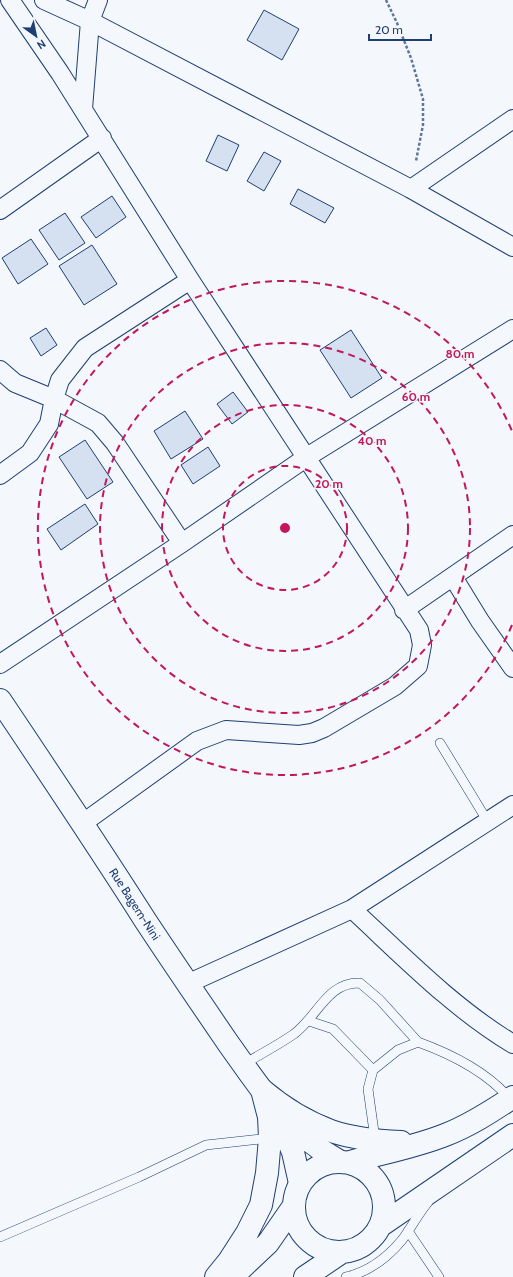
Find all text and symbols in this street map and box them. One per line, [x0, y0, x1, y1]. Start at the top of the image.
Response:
north arrow [16, 16, 56, 56]
scale bar [369, 16, 431, 42]
text: 20 m [375, 22, 403, 37]
text: N [34, 36, 49, 52]
text: 80 m [446, 346, 474, 361]
text: 60 m [402, 389, 430, 404]
text: 40 m [357, 433, 387, 448]
text: 20 m [315, 476, 343, 491]
centre of rings [278, 521, 292, 535]
street label: Rue Bagem-Nini [106, 865, 164, 943]

